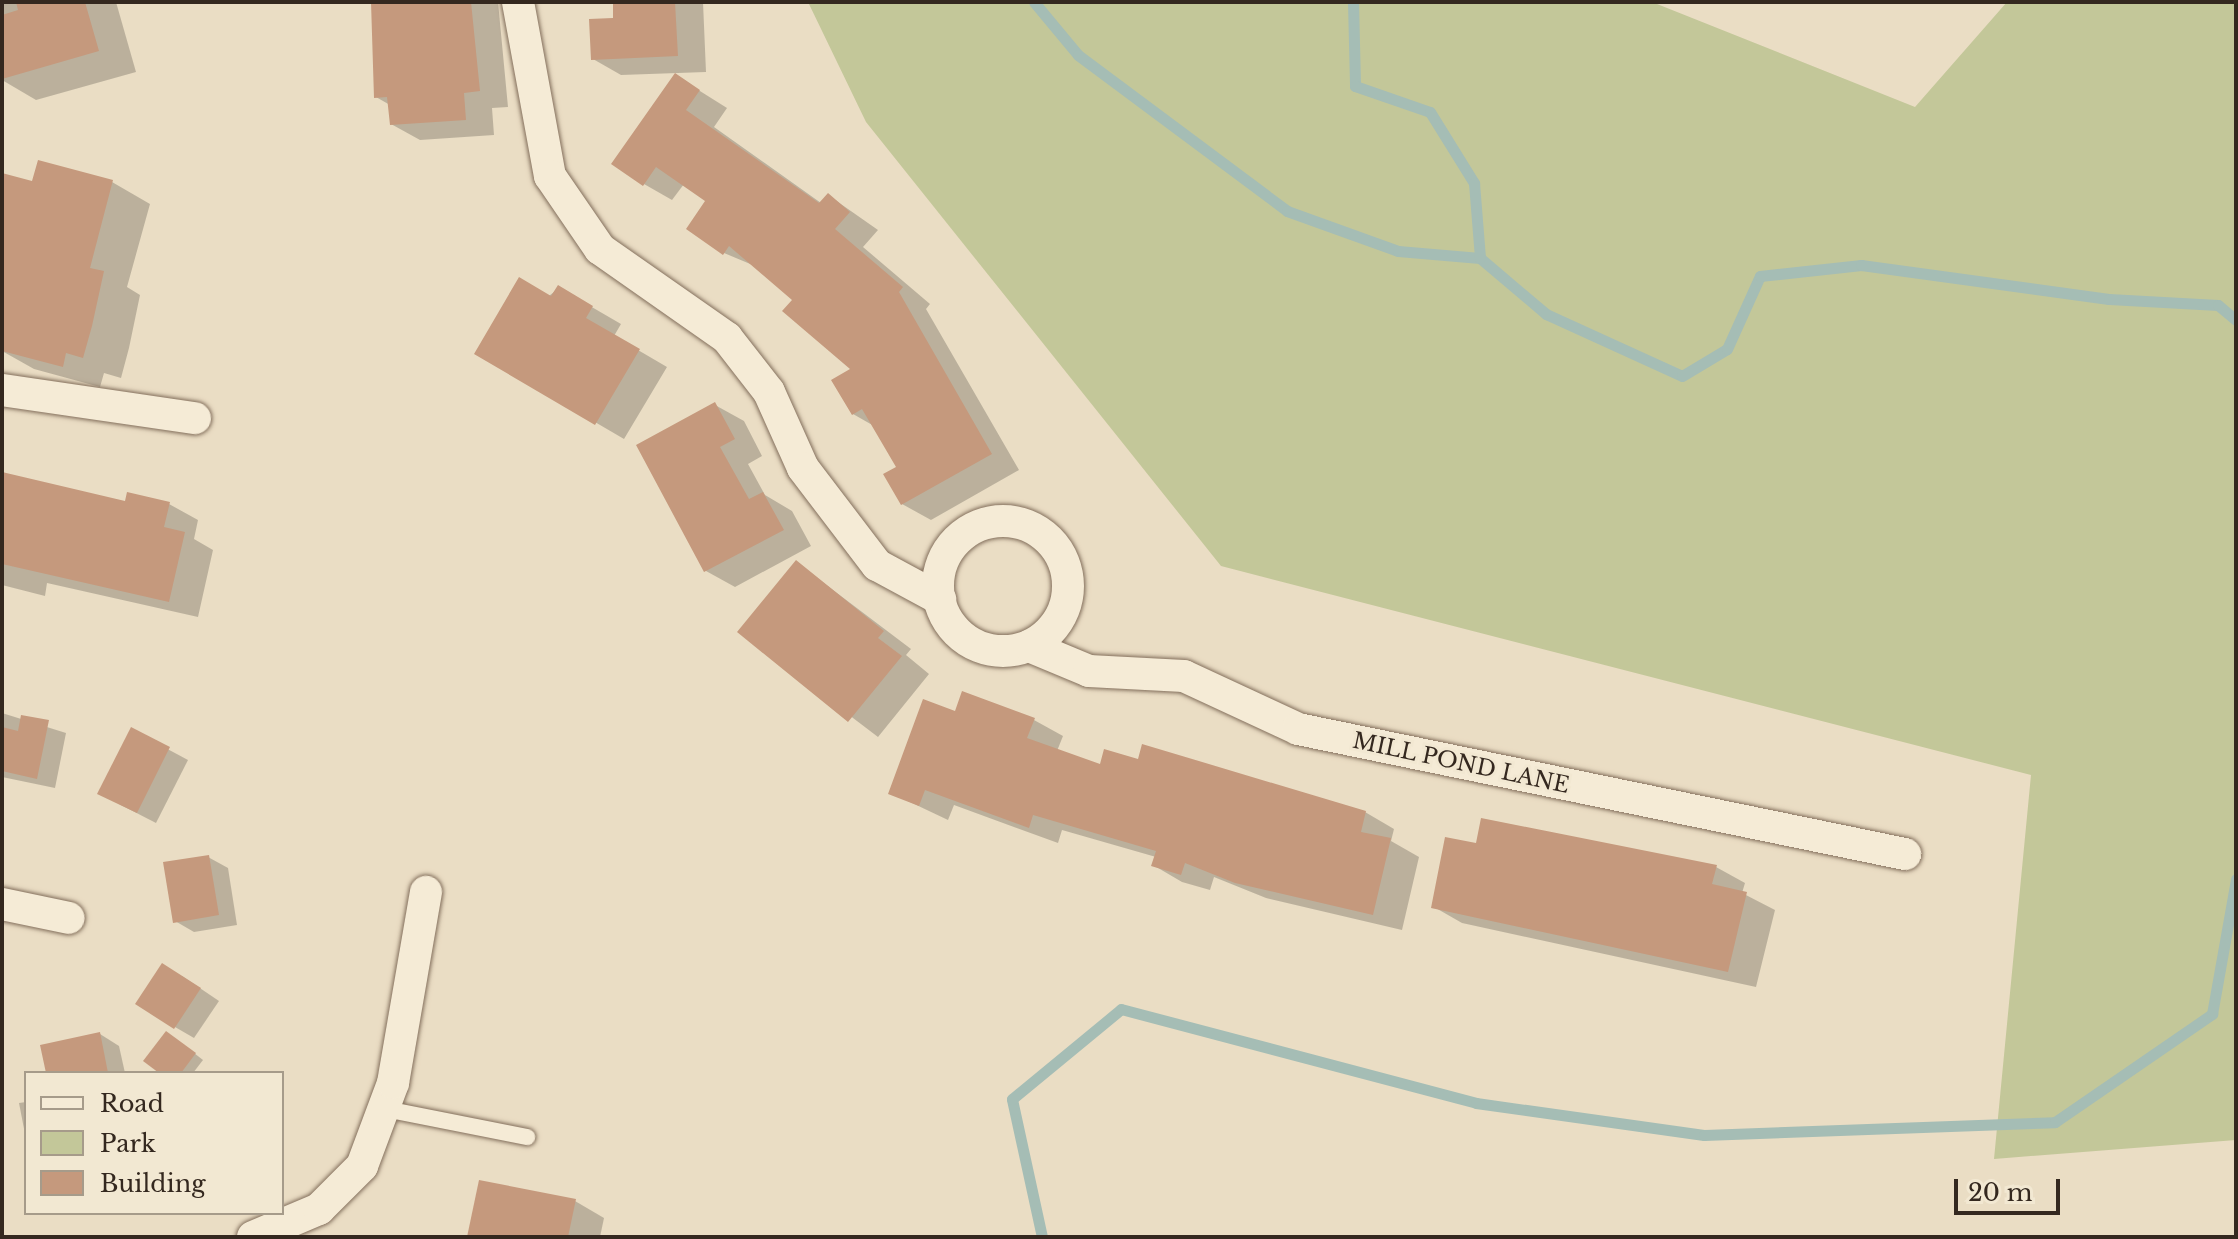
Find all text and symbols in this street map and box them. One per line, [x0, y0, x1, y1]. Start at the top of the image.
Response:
street label: MILL POND LANE [1350, 727, 1572, 799]
legend [24, 1071, 284, 1215]
text: Road [100, 1089, 164, 1118]
text: Park [100, 1129, 156, 1158]
scale bar [1958, 1163, 2064, 1213]
text: Building [100, 1169, 206, 1198]
text: 20 m [1968, 1178, 2033, 1207]

